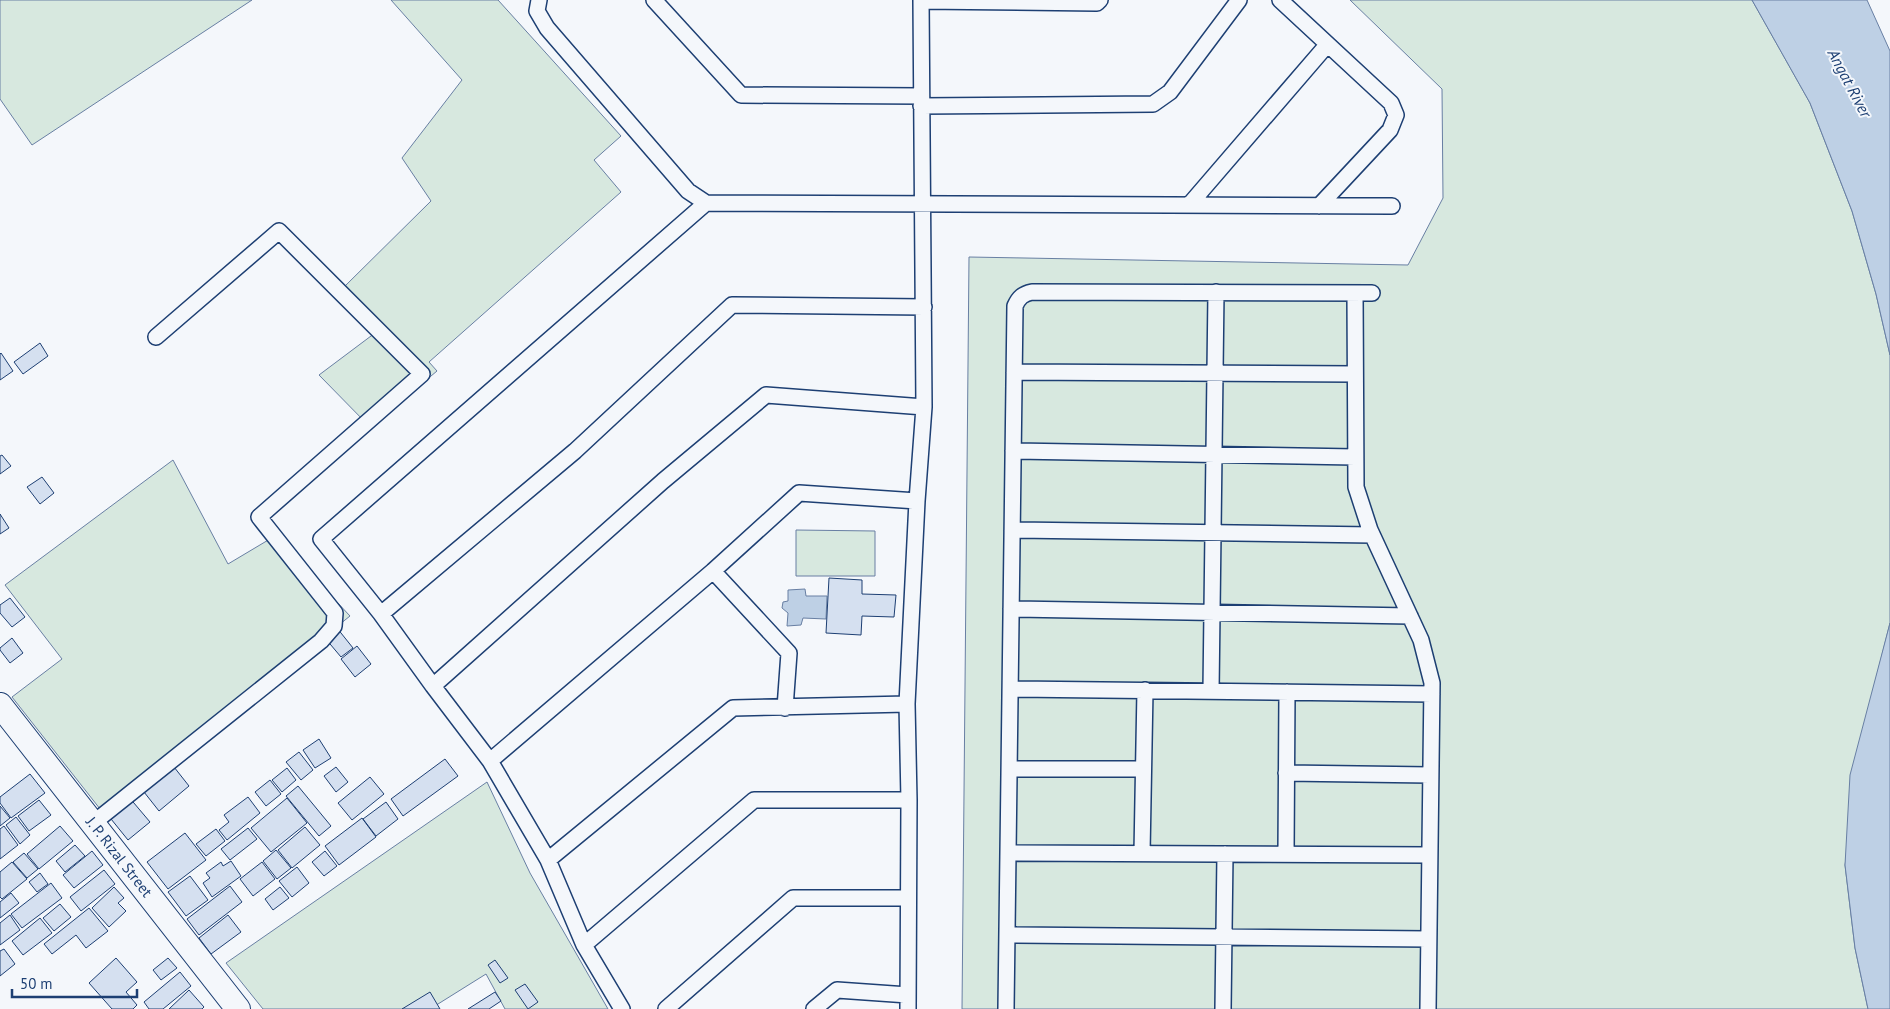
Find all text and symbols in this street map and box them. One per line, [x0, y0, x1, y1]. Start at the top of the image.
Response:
water label: Angat River [1823, 44, 1877, 122]
street label: J. P. Rizal Street [82, 812, 157, 901]
scale bar [12, 966, 138, 998]
text: 50 m [20, 974, 53, 993]

